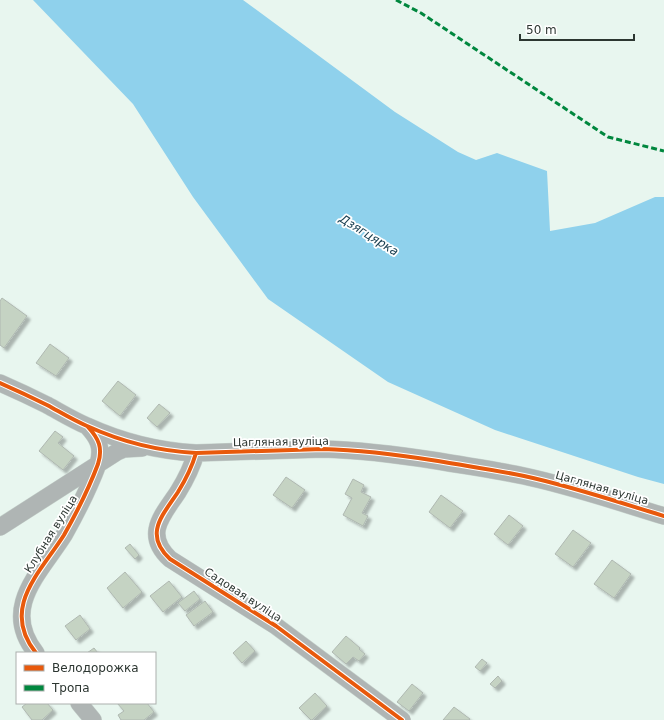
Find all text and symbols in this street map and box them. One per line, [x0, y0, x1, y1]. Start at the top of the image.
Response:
scale bar [520, 16, 634, 42]
text: 50 m [526, 23, 557, 37]
water label: Дзягцярка [336, 211, 401, 259]
street label: Цагляная вуліца [233, 435, 329, 449]
street label: Цагляная вуліца [554, 469, 650, 507]
street label: Клубная вуліца [22, 493, 80, 575]
street label: Садовая вуліца [202, 565, 284, 625]
legend [16, 652, 156, 704]
text: Велодорожка [52, 661, 139, 675]
text: Тропа [51, 681, 90, 695]

